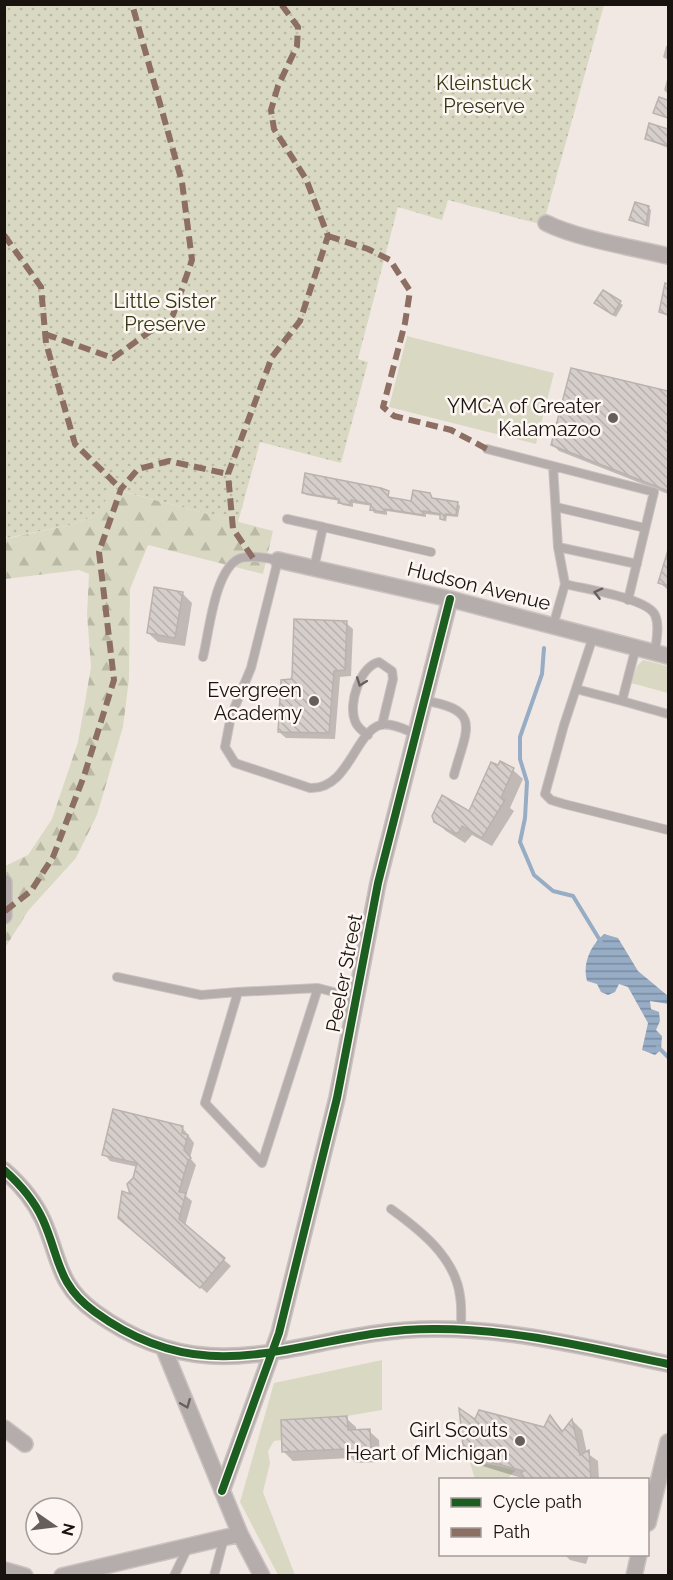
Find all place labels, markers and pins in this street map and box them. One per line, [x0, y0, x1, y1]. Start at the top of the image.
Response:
place label: YMCA of Greater Kalamazoo [447, 394, 601, 441]
marker: YMCA of Greater Kalamazoo [606, 411, 620, 425]
place label: Evergreen Academy [207, 678, 302, 725]
marker: Evergreen Academy [307, 694, 321, 708]
place label: Girl Scouts Heart of Michigan [345, 1418, 508, 1465]
marker: Girl Scouts Heart of Michigan [513, 1434, 527, 1448]

